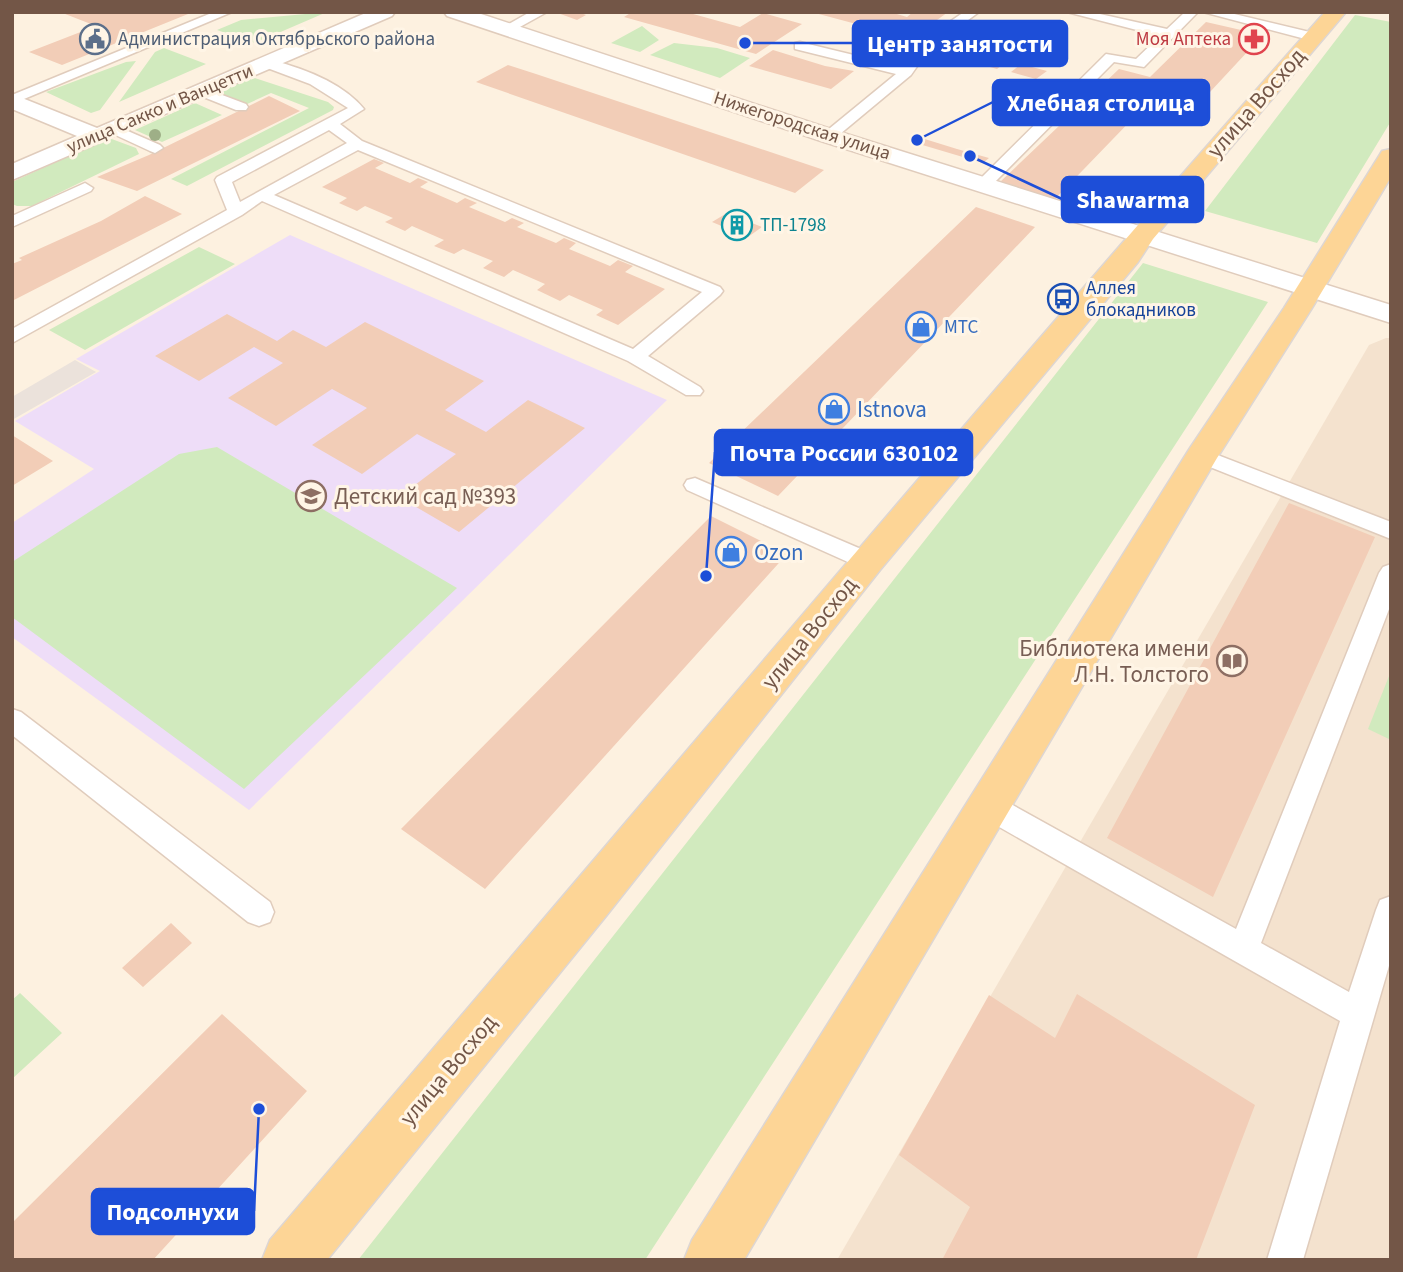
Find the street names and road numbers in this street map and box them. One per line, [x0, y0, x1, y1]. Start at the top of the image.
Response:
street label: улица Восход [1199, 41, 1313, 165]
street label: улица Сакко и Ванцетти [63, 57, 257, 161]
street label: Нижегородская улица [710, 85, 894, 167]
street label: улица Восход [753, 570, 865, 696]
street label: улица Восход [392, 1007, 504, 1133]

